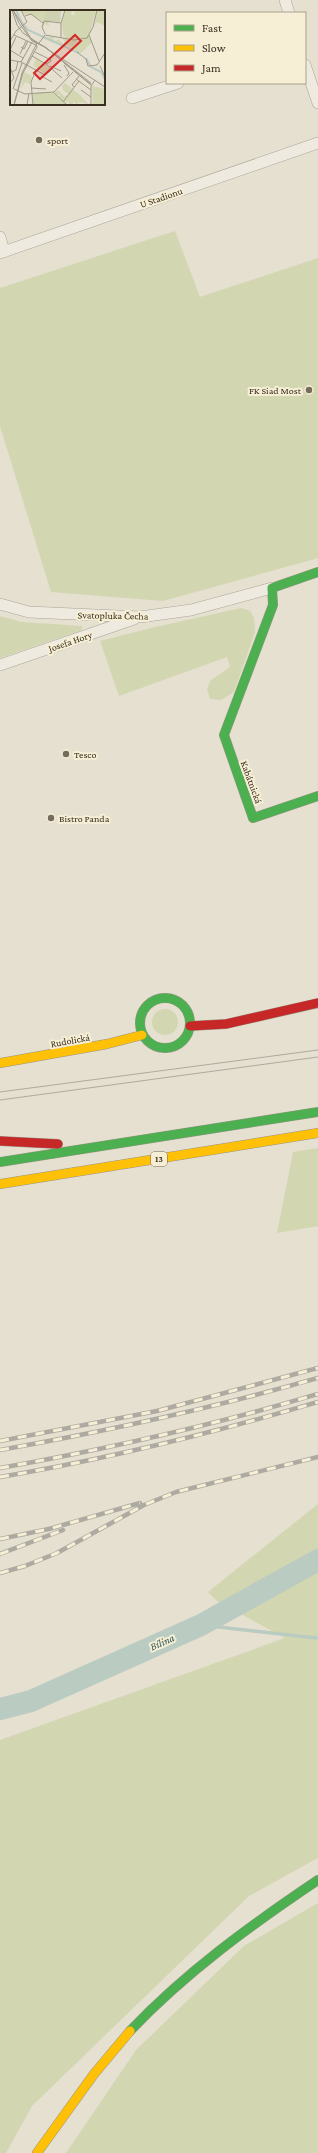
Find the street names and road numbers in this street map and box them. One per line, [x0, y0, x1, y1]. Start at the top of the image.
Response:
street label: U Stadionu [138, 185, 185, 210]
street label: Svatopluka Čecha [78, 609, 149, 622]
street label: Josefa Hory [46, 629, 94, 654]
street label: Kabátnická [239, 759, 264, 805]
street label: Rudolická [50, 1032, 91, 1049]
road number: 13 [151, 1152, 167, 1166]

